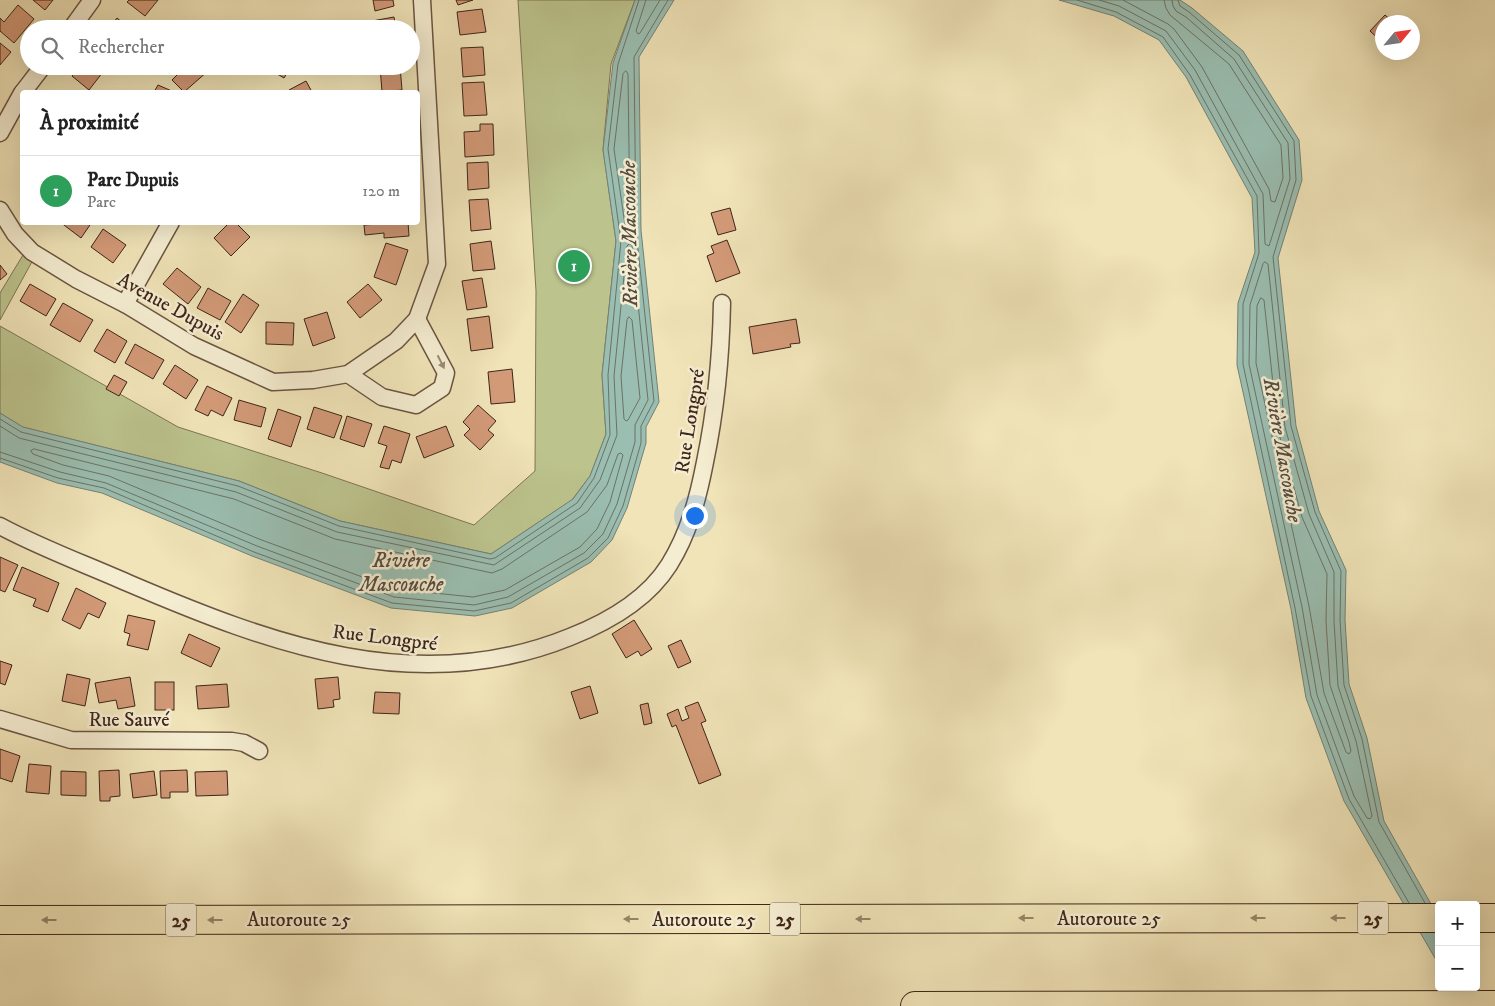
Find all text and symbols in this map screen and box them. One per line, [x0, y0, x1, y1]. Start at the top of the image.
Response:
north arrow [1375, 15, 1420, 60]
search box [20, 20, 420, 75]
icon: search [38, 34, 66, 62]
text: Rechercher [78, 36, 164, 59]
text: À proximité [40, 110, 139, 136]
water label: Rivière Mascouche [616, 160, 644, 308]
text: Parc Dupuis [87, 169, 179, 192]
text: 1 [53, 181, 59, 201]
text: 120 m [362, 181, 400, 201]
text: Parc [87, 192, 116, 212]
pin: 1 [558, 247, 590, 285]
street label: Avenue Dupuis [113, 268, 228, 347]
one-way arrow [437, 354, 445, 369]
street label: Rue Longpré [670, 366, 711, 475]
water label: Rivière Mascouche [1256, 375, 1308, 525]
your location [682, 503, 708, 529]
water label: Rivière Mascouche [357, 548, 444, 598]
street label: Rue Longpré [331, 620, 439, 657]
street label: Rue Sauvé [88, 708, 170, 733]
road number: 25 [1358, 901, 1388, 934]
map controls [1435, 901, 1480, 991]
button: + [1435, 901, 1480, 946]
road number: 25 [770, 902, 800, 936]
road number: 25 [166, 904, 196, 936]
street label: Autoroute 25 [1057, 907, 1161, 932]
street label: Autoroute 25 [247, 908, 351, 933]
street label: Autoroute 25 [652, 908, 756, 933]
one-way arrow [1250, 914, 1266, 922]
one-way arrow [1329, 914, 1345, 922]
one-way arrow [622, 915, 638, 923]
one-way arrow [855, 915, 871, 923]
one-way arrow [1017, 915, 1033, 923]
one-way arrow [40, 916, 56, 924]
one-way arrow [207, 916, 223, 924]
button: − [1435, 946, 1480, 991]

